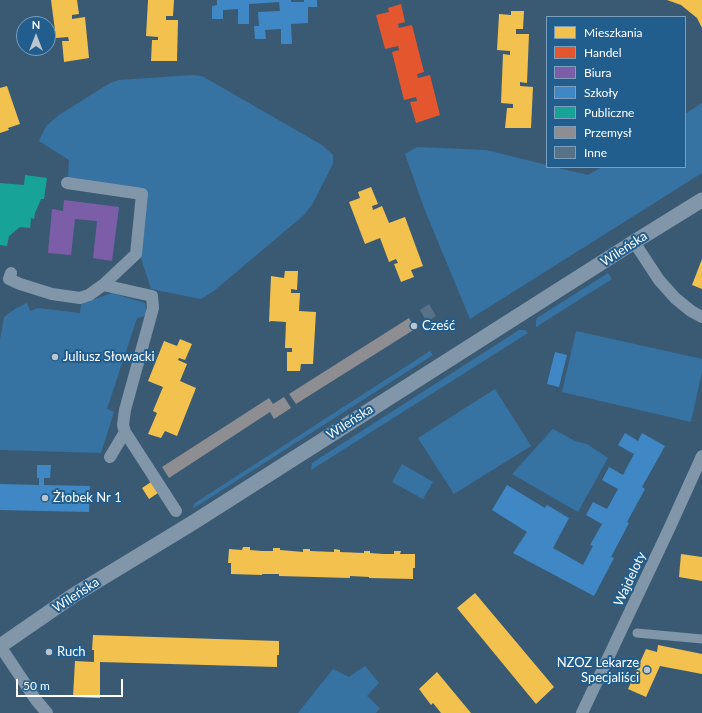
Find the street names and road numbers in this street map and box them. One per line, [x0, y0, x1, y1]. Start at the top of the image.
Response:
street label: Wileńska [598, 228, 650, 270]
street label: Wileńska [324, 401, 376, 443]
street label: Wajdeloty [611, 549, 649, 609]
street label: Wileńska [50, 574, 102, 616]

